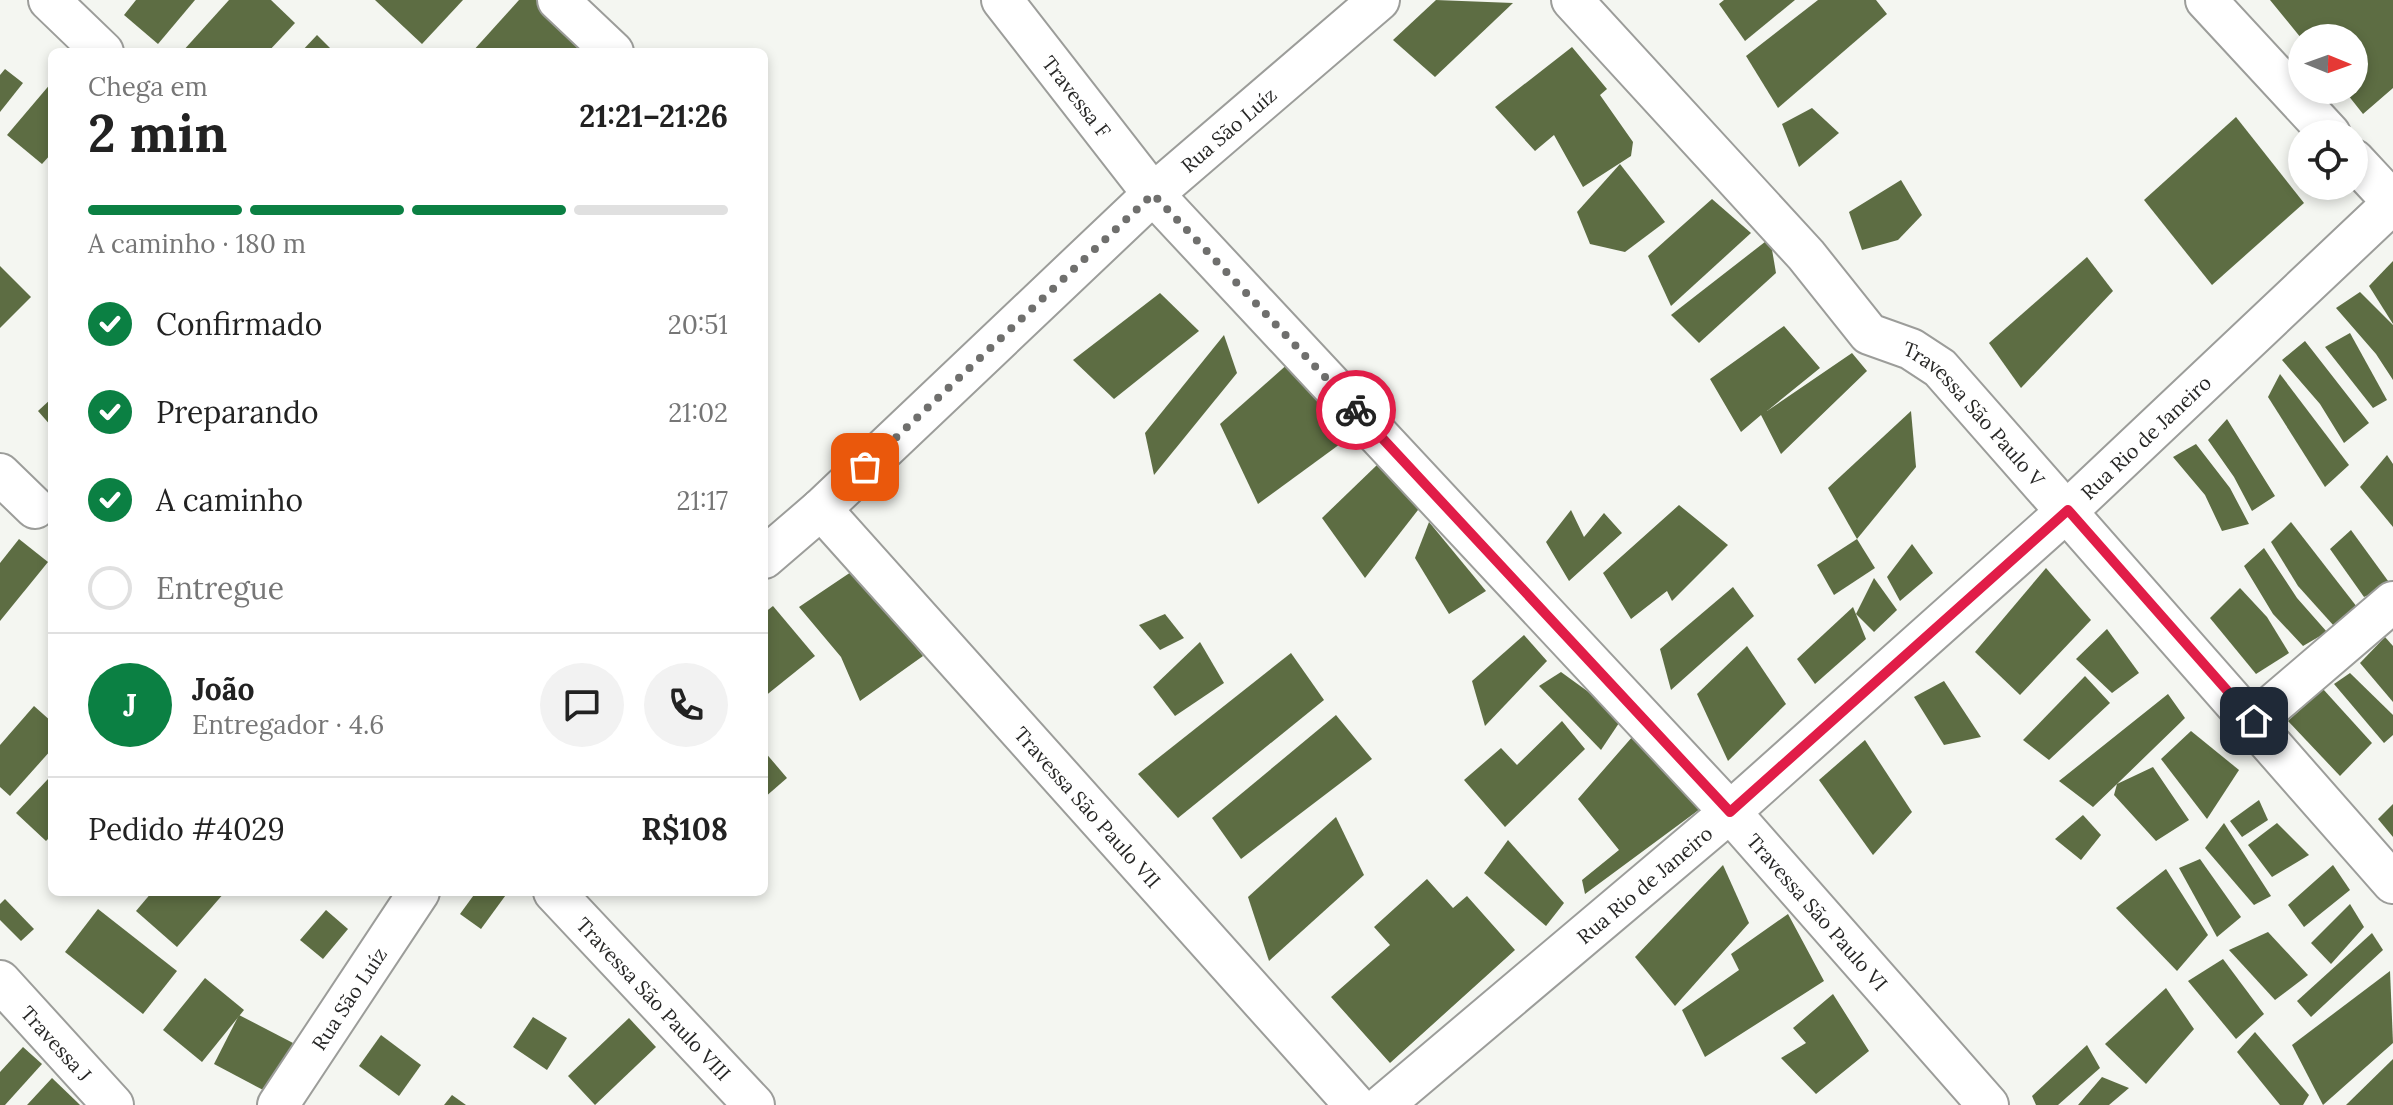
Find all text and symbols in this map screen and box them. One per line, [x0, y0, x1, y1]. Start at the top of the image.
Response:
north arrow [2288, 24, 2368, 104]
map controls [2288, 24, 2368, 200]
street label: Travessa F [1037, 50, 1117, 142]
text: Chega em [88, 70, 208, 103]
street label: Rua São Luíz [1175, 81, 1281, 177]
text: 21:21–21:26 [579, 97, 728, 135]
text: 2 min [88, 100, 227, 166]
button: locate [2288, 120, 2368, 200]
text: A caminho · 180 m [88, 227, 306, 260]
icon: check [88, 302, 132, 346]
text: Confirmado [156, 305, 322, 343]
text: 20:51 [668, 308, 728, 341]
street label: Travessa São Paulo V [1900, 335, 2051, 492]
street label: Rua Rio de Janeiro [2075, 369, 2216, 504]
courier [1316, 370, 1396, 450]
icon: bike [1334, 388, 1378, 432]
icon: check [88, 390, 132, 434]
text: Preparando [156, 393, 319, 431]
text: 21:02 [668, 396, 728, 429]
pin [831, 433, 899, 501]
icon: bag [843, 445, 887, 489]
icon: check [88, 478, 132, 522]
text: A caminho [156, 481, 303, 519]
text: 21:17 [677, 484, 728, 517]
text: Entregue [156, 569, 284, 607]
button: chat [540, 663, 624, 747]
button: phone [644, 663, 728, 747]
text: João [192, 670, 254, 708]
text: J [123, 686, 137, 724]
pin [2220, 687, 2288, 755]
icon: home [2232, 699, 2276, 743]
text: Entregador · 4.6 [192, 708, 384, 741]
street label: Travessa São Paulo VII [1009, 721, 1167, 893]
text: Pedido #4029 [88, 810, 285, 848]
text: R$108 [641, 810, 728, 848]
street label: Rua Rio de Janeiro [1571, 820, 1717, 949]
street label: Travessa São Paulo VI [1742, 828, 1893, 995]
street label: Travessa São Paulo VIII [571, 912, 736, 1085]
street label: Rua São Luíz [306, 942, 392, 1054]
street label: Travessa J [16, 1000, 97, 1086]

